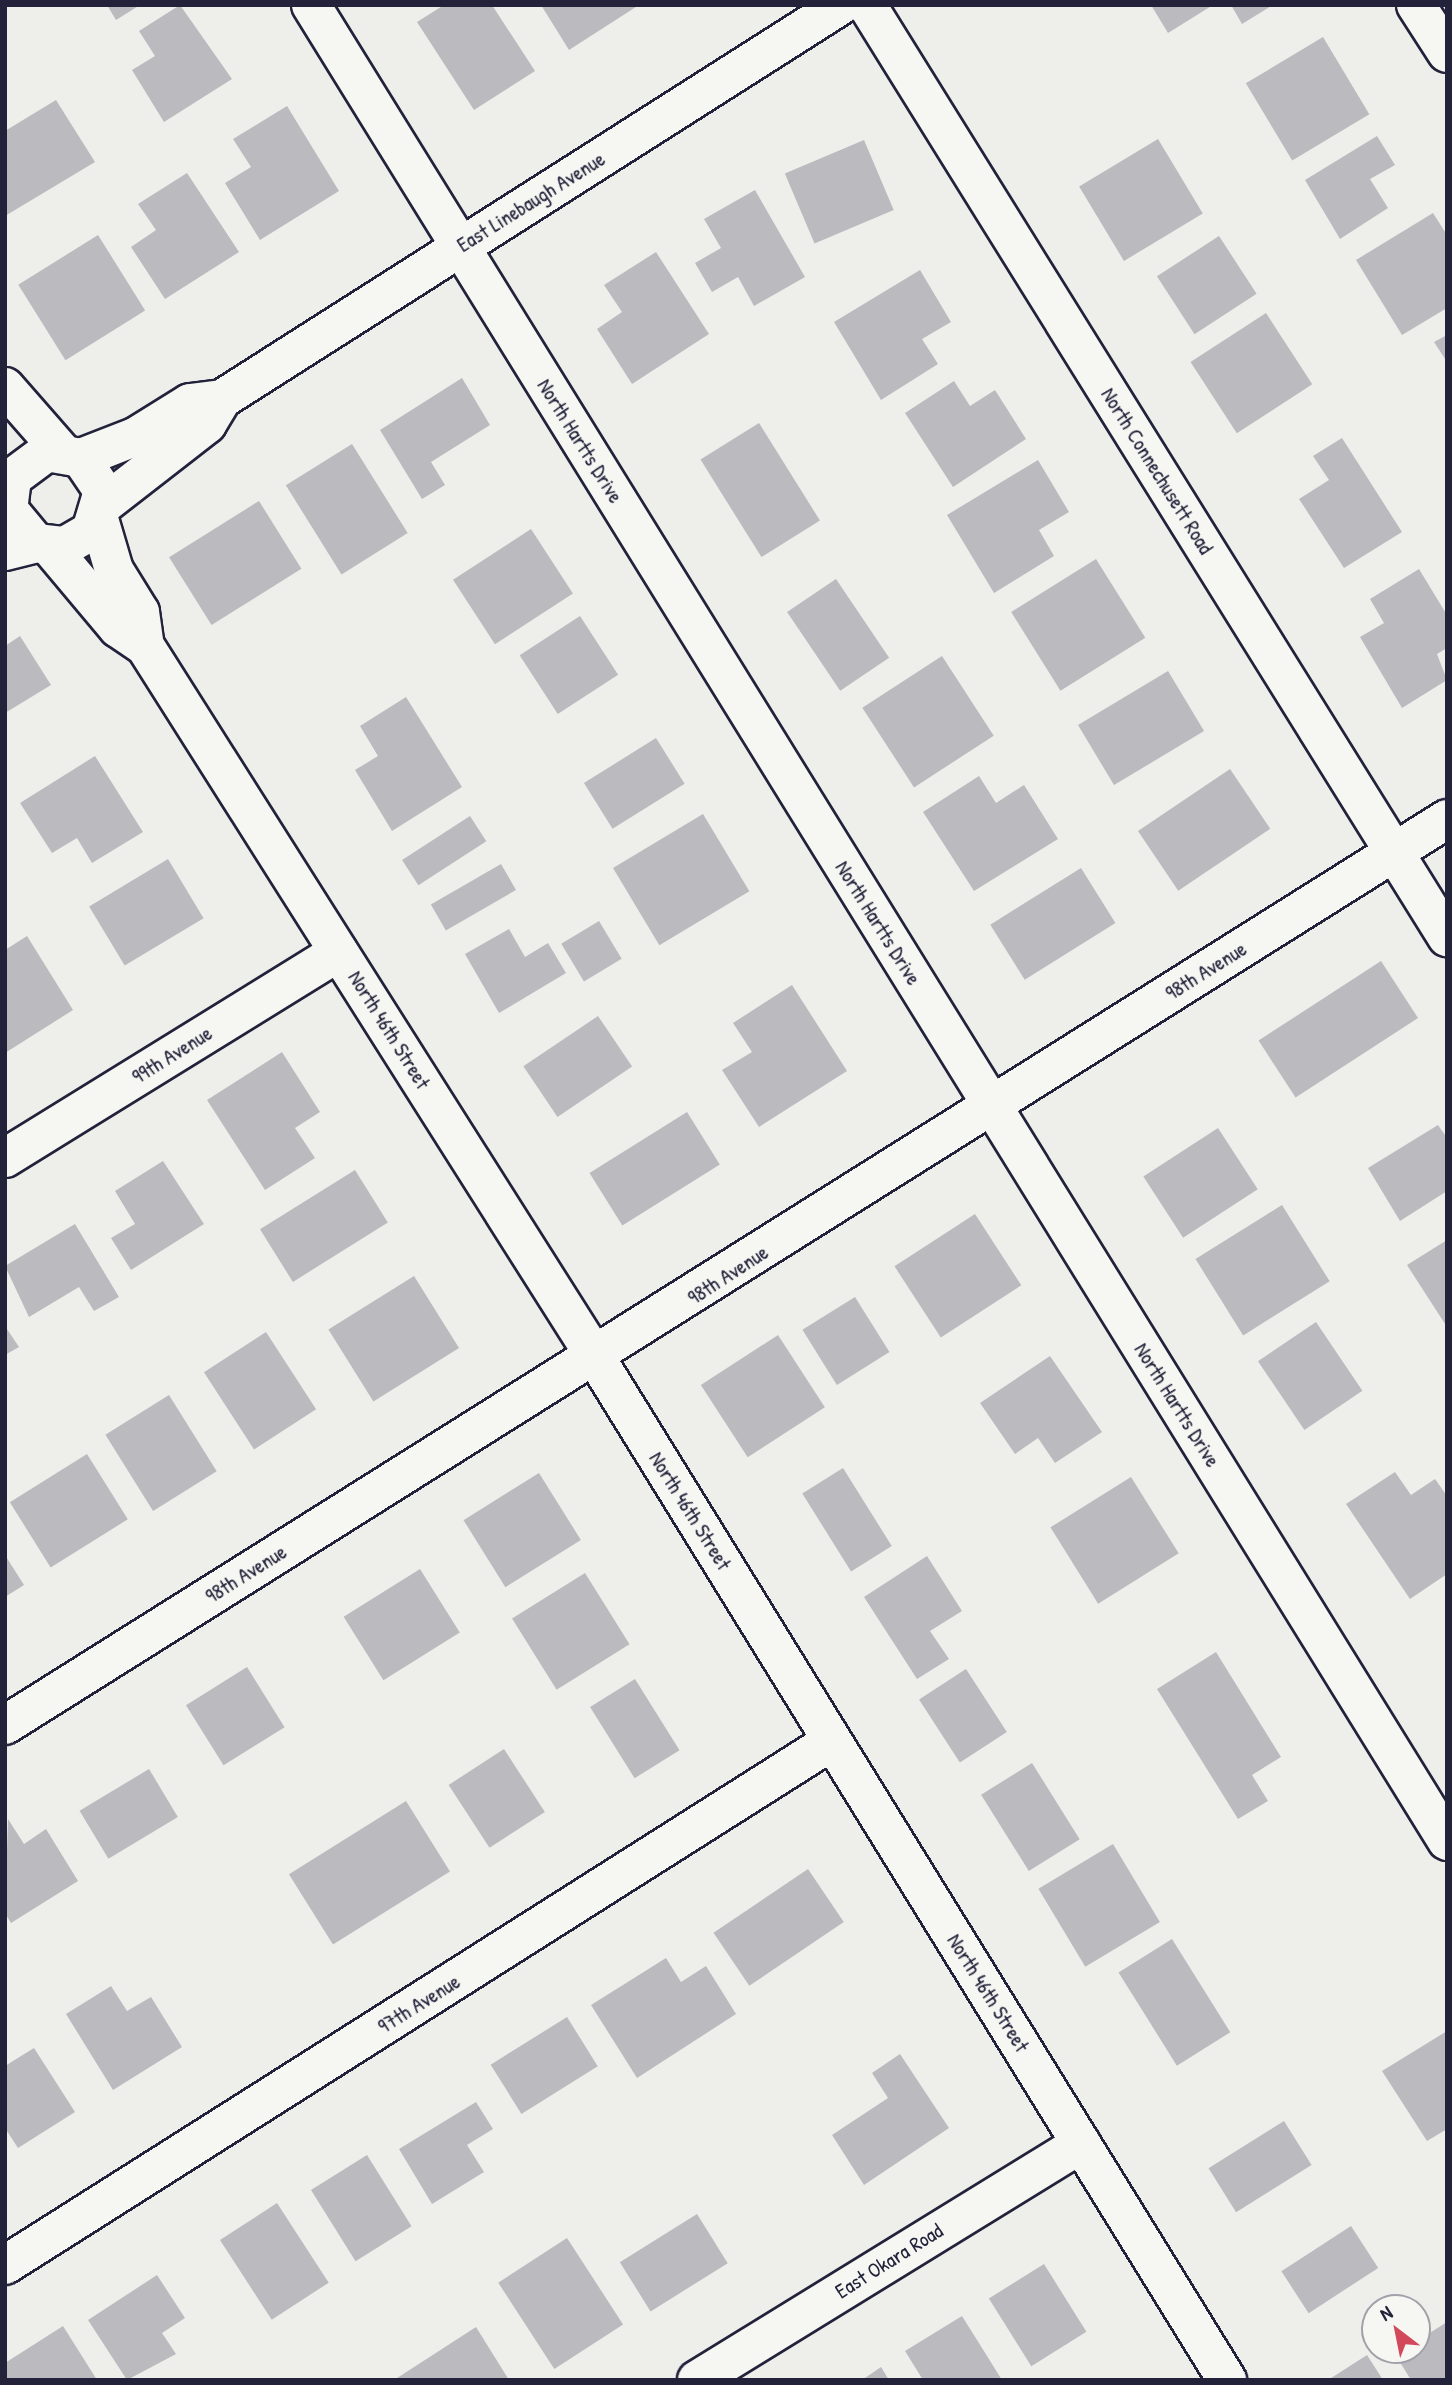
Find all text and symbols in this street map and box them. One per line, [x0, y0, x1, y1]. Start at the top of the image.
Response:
street label: East Linebaugh Avenue [452, 146, 610, 258]
street label: North Hartts Drive [532, 374, 628, 508]
street label: North Connechusett Road [1096, 383, 1218, 559]
street label: North Hartts Drive [830, 856, 926, 990]
street label: 98th Avenue [1161, 936, 1251, 1006]
street label: North 46th Street [343, 966, 435, 1094]
street label: 99th Avenue [127, 1021, 217, 1089]
street label: 98th Avenue [683, 1240, 773, 1310]
street label: North Hartts Drive [1129, 1338, 1225, 1472]
street label: North 46th Street [644, 1447, 736, 1575]
street label: 98th Avenue [201, 1539, 291, 1609]
street label: North 46th Street [942, 1929, 1034, 2057]
street label: 97th Avenue [373, 1969, 465, 2039]
street label: East Okara Road [831, 2218, 947, 2304]
north arrow [1361, 2294, 1431, 2364]
text: N [1375, 2299, 1397, 2327]

